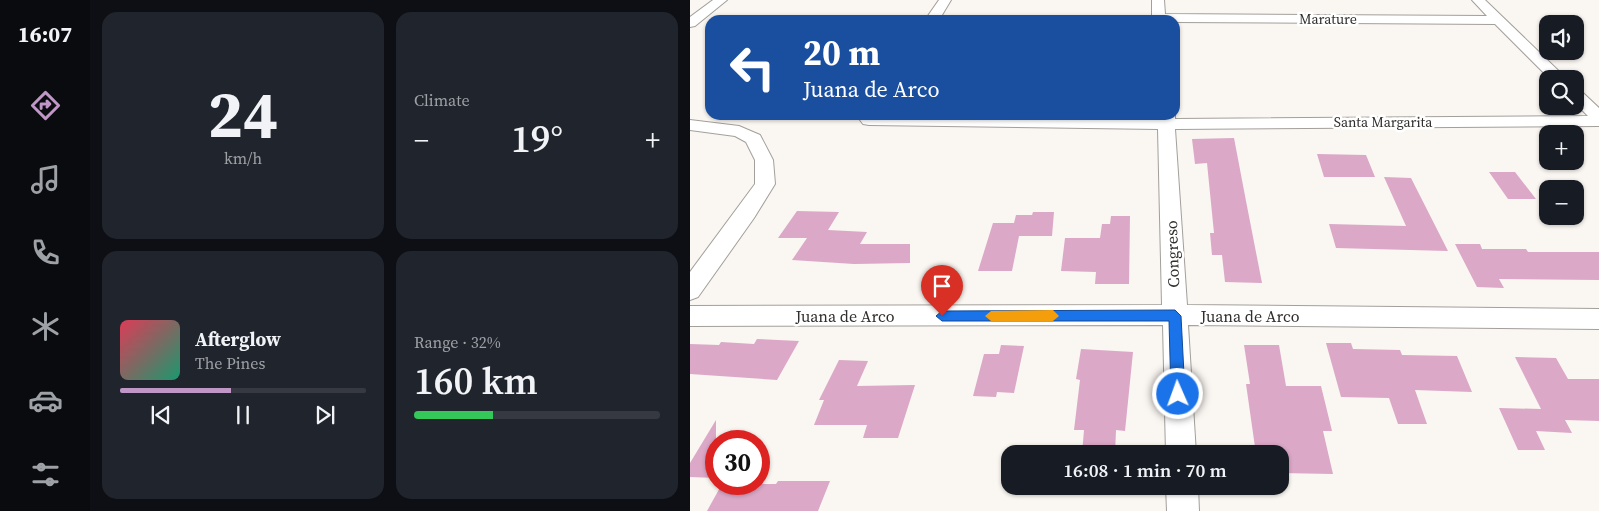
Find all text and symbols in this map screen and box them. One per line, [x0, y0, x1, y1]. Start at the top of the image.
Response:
street label: Marature [1299, 9, 1357, 29]
map controls [1539, 15, 1584, 225]
button: sound [1539, 15, 1584, 60]
text: 16:07 [18, 19, 72, 49]
text: 20 m [803, 29, 880, 77]
icon: left [720, 35, 785, 100]
text: 24 [208, 70, 278, 159]
button: search [1539, 70, 1584, 115]
text: Juana de Arco [803, 74, 939, 104]
icon: directions [28, 88, 63, 123]
text: Climate [414, 89, 470, 111]
street label: Santa Margarita [1334, 112, 1433, 132]
text: 19° [511, 113, 563, 165]
text: − [414, 121, 429, 159]
text: + [645, 121, 660, 159]
button: + [1539, 125, 1584, 170]
text: km/h [224, 147, 262, 169]
icon: music [28, 162, 63, 197]
button: − [1539, 180, 1584, 225]
street label: Congreso [1160, 220, 1184, 288]
icon: phone [28, 235, 63, 270]
pin [921, 265, 963, 316]
icon: arrive [928, 272, 956, 300]
street label: Juana de Arco [794, 305, 895, 327]
street label: Juana de Arco [1199, 305, 1300, 327]
icon: climate [28, 309, 63, 344]
text: Afterglow [195, 326, 281, 352]
text: Range · 32% [414, 331, 501, 353]
text: The Pines [195, 352, 265, 374]
text: 160 km [414, 355, 538, 407]
position arrow [1151, 367, 1203, 419]
icon: car [28, 383, 63, 418]
icon: previous [147, 401, 175, 429]
icon: pause [229, 401, 257, 429]
icon: next [311, 401, 339, 429]
speed limit sign: 30 [705, 430, 770, 495]
icon: filters [28, 457, 63, 492]
text: 16:08 · 1 min · 70 m [1063, 457, 1227, 483]

